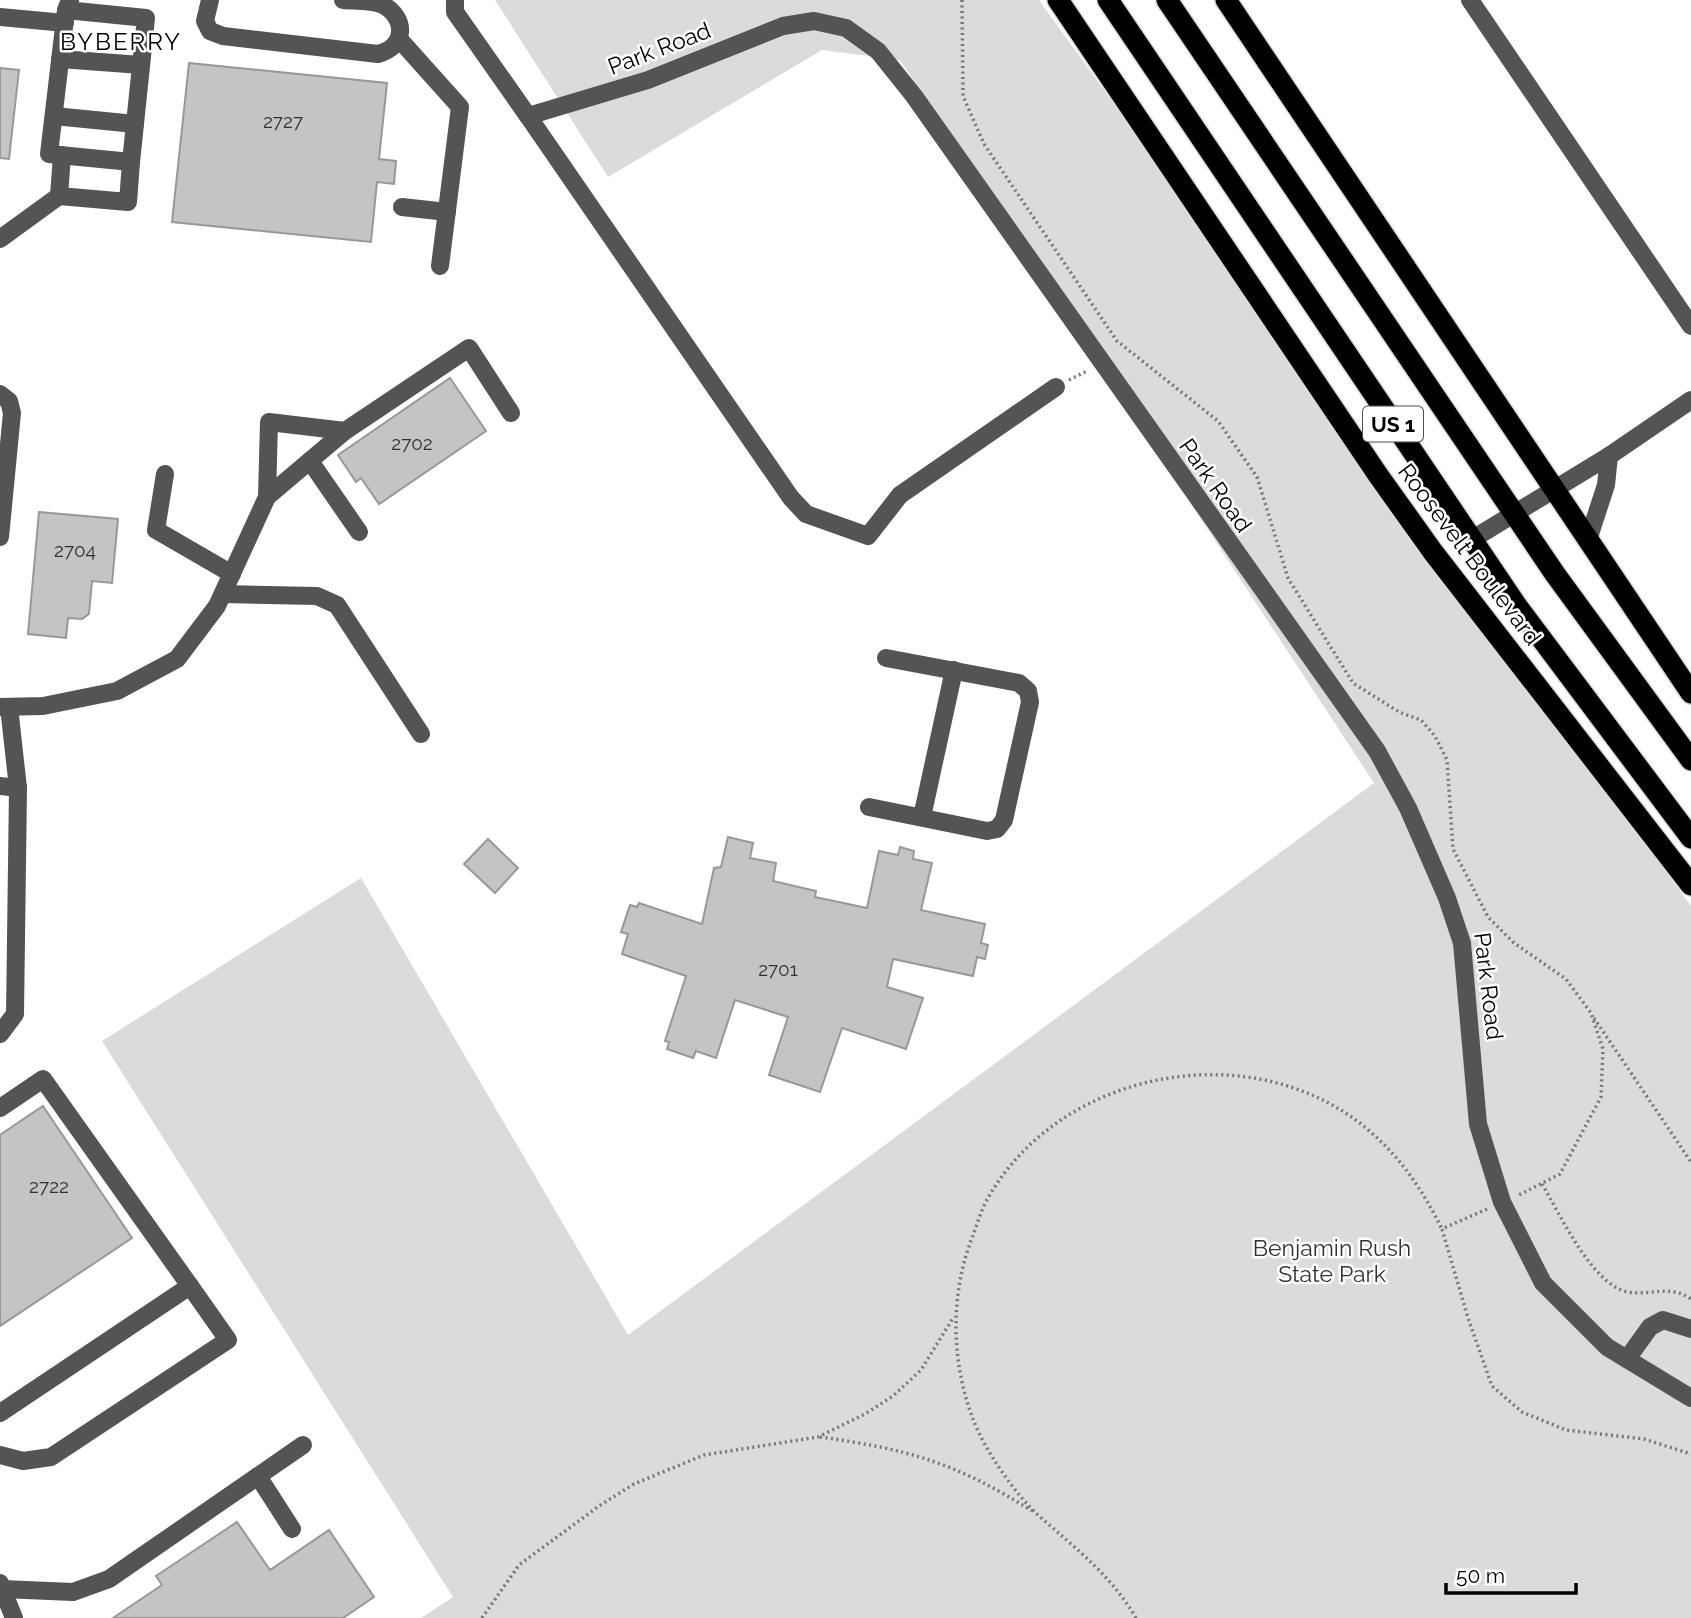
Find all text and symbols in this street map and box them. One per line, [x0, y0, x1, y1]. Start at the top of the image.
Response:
street label: Park Road [604, 16, 714, 80]
district label: BYBERRY [60, 27, 182, 56]
house number: 2727 [263, 110, 303, 132]
road number: US 1 [1363, 406, 1423, 442]
house number: 2702 [391, 432, 433, 454]
street label: Park Road [1174, 433, 1258, 537]
street label: Roosevelt Boulevard [1393, 458, 1547, 650]
house number: 2704 [54, 539, 96, 561]
street label: Park Road [1469, 931, 1509, 1041]
house number: 2701 [758, 958, 798, 980]
house number: 2722 [29, 1175, 69, 1197]
park label: Benjamin Rush State Park [1253, 1234, 1411, 1287]
scale bar [1446, 1552, 1576, 1596]
text: 50 m [1456, 1563, 1505, 1588]

